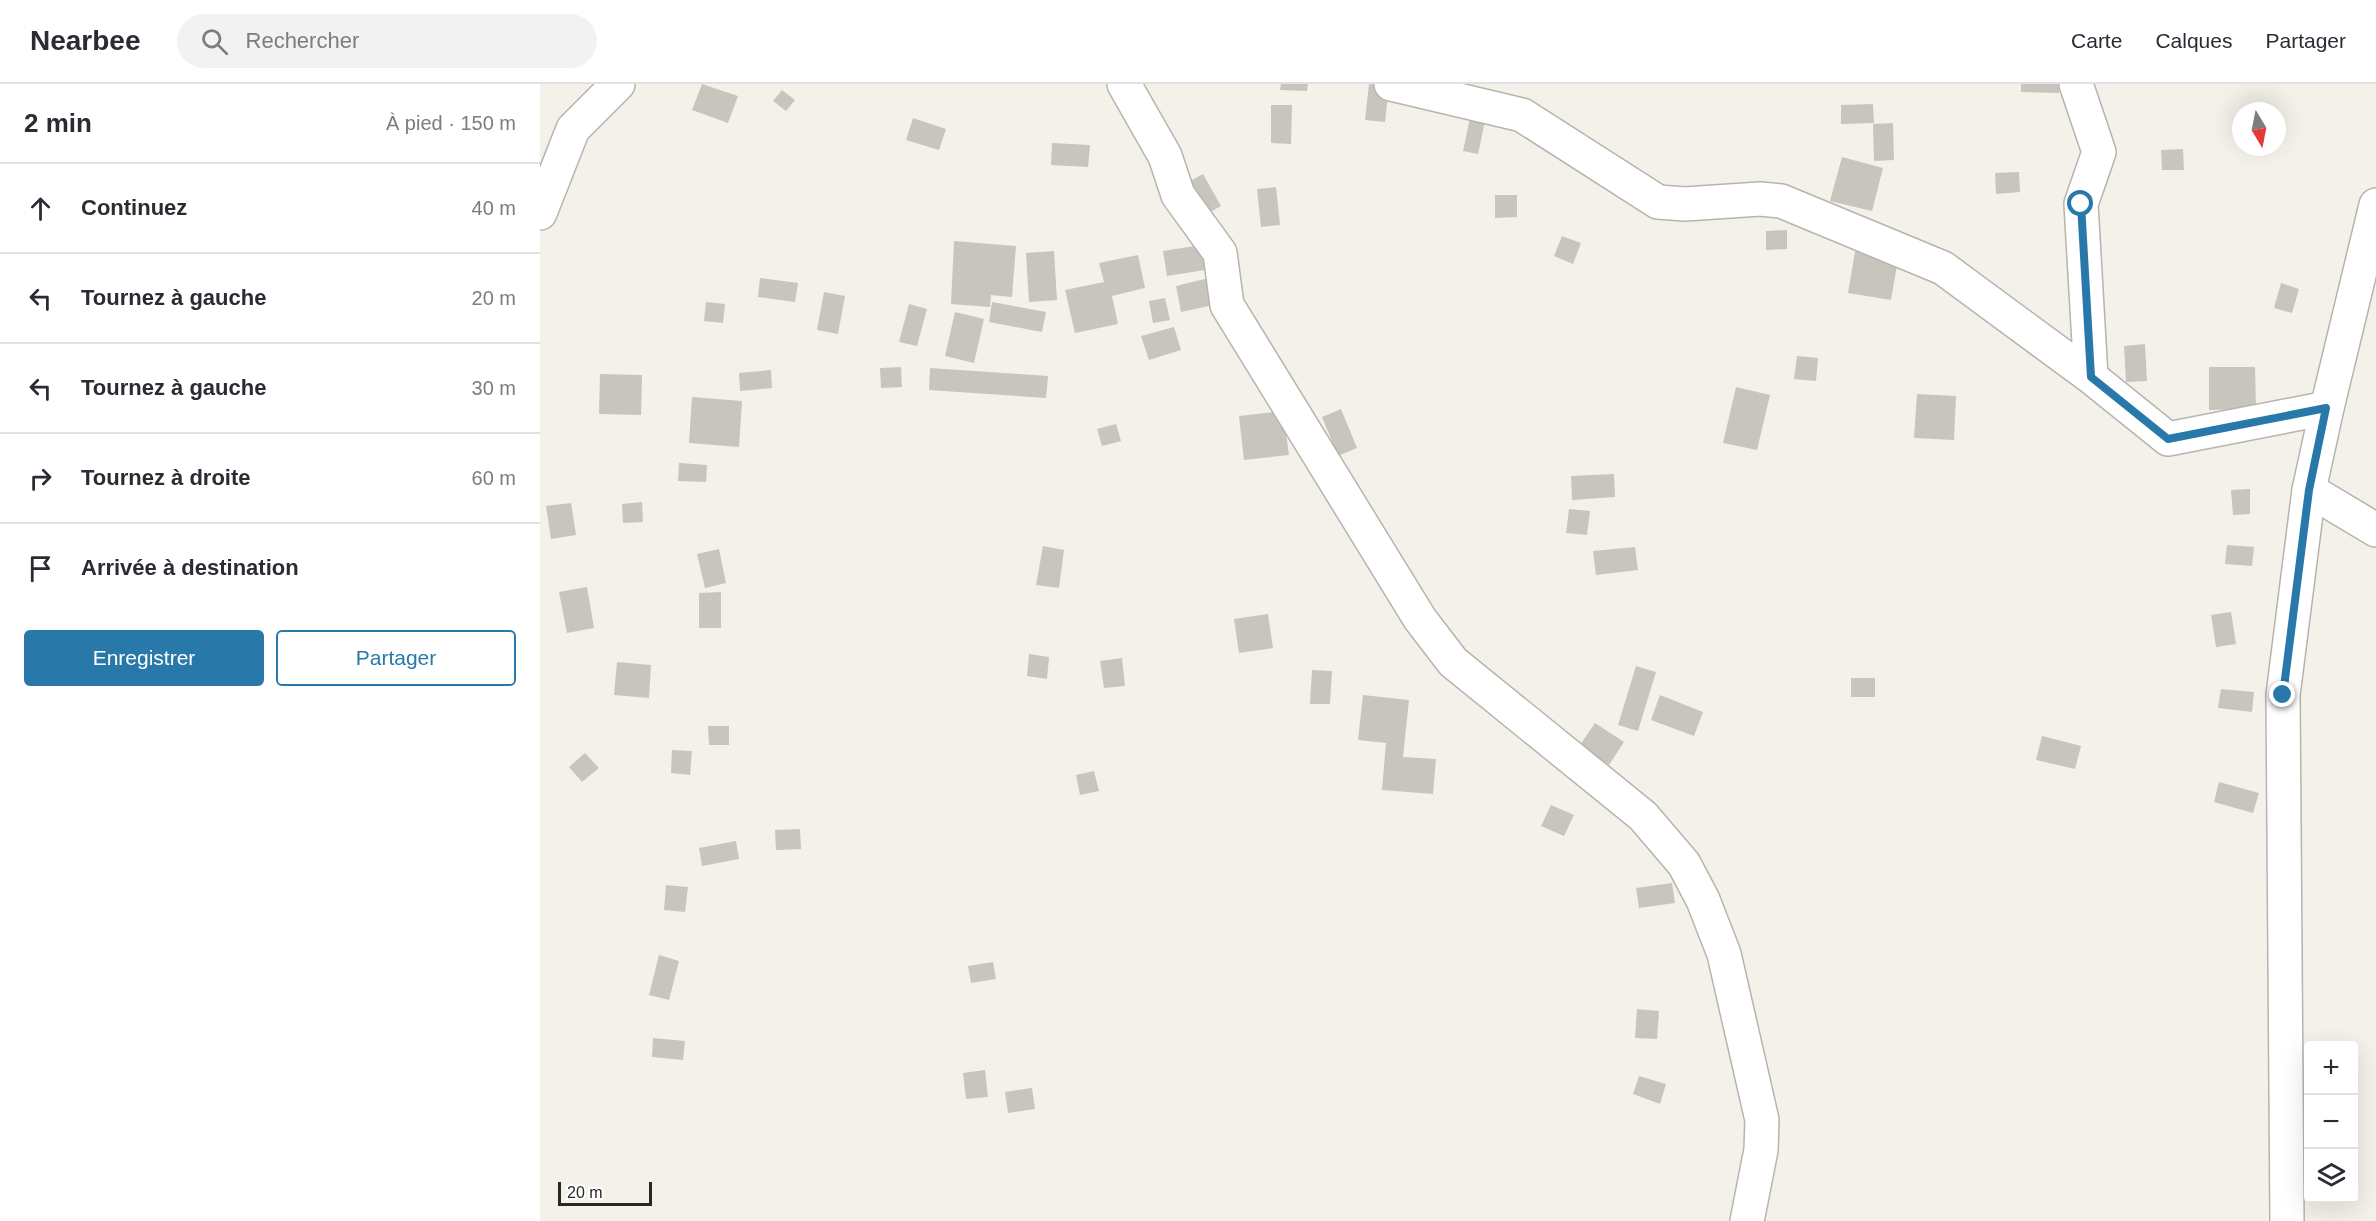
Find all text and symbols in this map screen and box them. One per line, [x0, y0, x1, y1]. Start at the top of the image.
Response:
search box [177, 14, 597, 68]
text: Nearbee [30, 25, 141, 56]
icon: search [198, 25, 231, 58]
text: Rechercher [246, 28, 359, 53]
text: Carte [2071, 29, 2122, 52]
text: Calques [2155, 29, 2232, 52]
text: Partager [2265, 29, 2346, 52]
north arrow [2232, 102, 2286, 156]
text: 2 min [24, 108, 92, 138]
text: À pied · 150 m [386, 112, 516, 134]
route start [2067, 190, 2093, 216]
icon: ahead [24, 192, 57, 225]
text: Continuez [81, 195, 187, 220]
text: 40 m [472, 197, 516, 219]
icon: left [24, 282, 57, 315]
text: Tournez à gauche [81, 285, 266, 310]
text: 20 m [472, 287, 516, 309]
icon: left [24, 372, 57, 405]
text: Tournez à gauche [81, 375, 266, 400]
text: 30 m [472, 377, 516, 399]
icon: right [24, 462, 57, 495]
text: Tournez à droite [81, 465, 251, 490]
text: 60 m [472, 467, 516, 489]
icon: arrive [24, 552, 57, 585]
text: Arrivée à destination [81, 555, 299, 580]
button: Enregistrer [24, 630, 264, 686]
button: Partager [276, 630, 516, 686]
route end [2269, 681, 2295, 707]
map controls [2304, 1041, 2358, 1203]
button: + [2304, 1041, 2358, 1095]
button: − [2304, 1095, 2358, 1149]
button: layers [2304, 1149, 2358, 1203]
scale bar [558, 1179, 652, 1206]
text: 20 m [567, 1184, 603, 1201]

